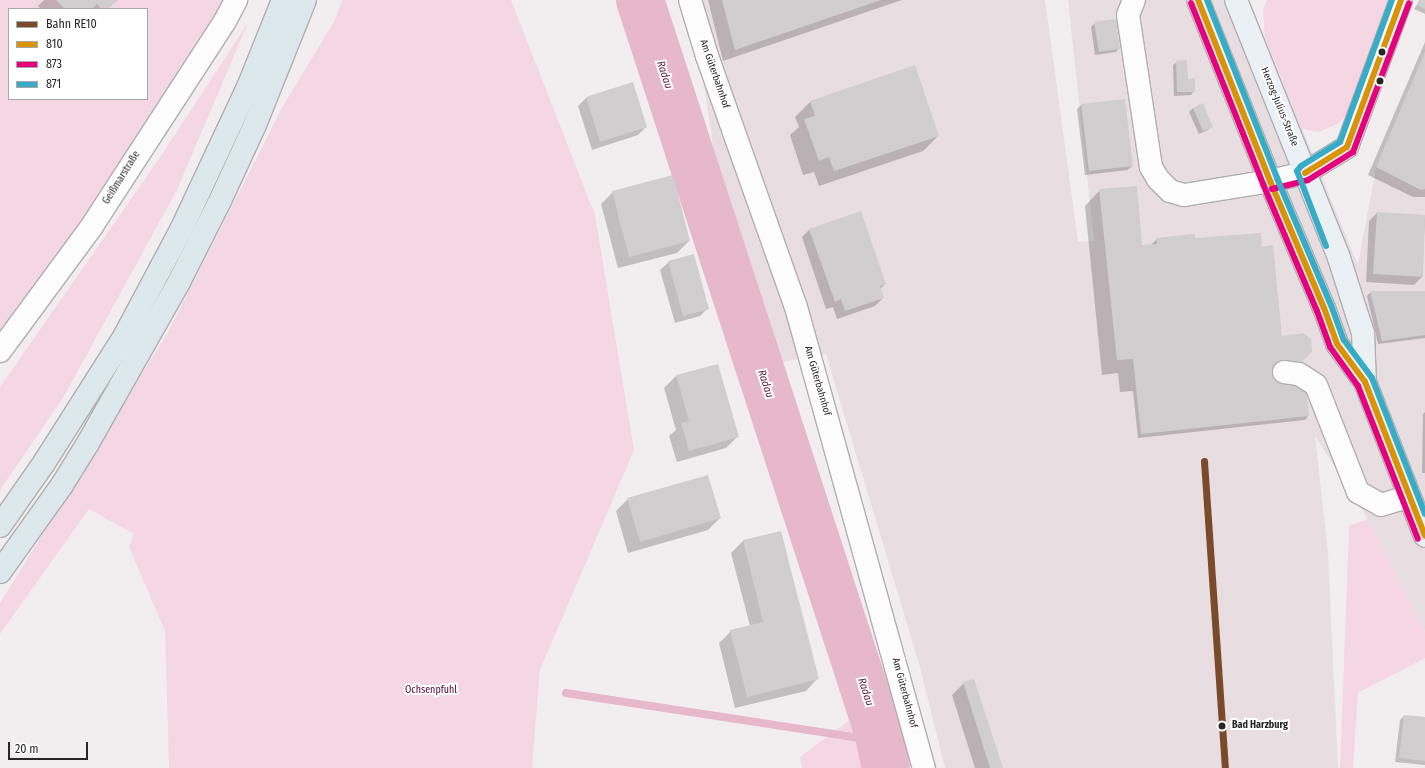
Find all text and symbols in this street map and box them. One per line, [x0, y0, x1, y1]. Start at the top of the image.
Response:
legend [8, 8, 148, 100]
text: Bahn RE10 [46, 17, 97, 31]
text: 810 [46, 37, 63, 51]
street label: Am Güterbahnhof [697, 38, 731, 110]
unlabelled marker [1377, 47, 1387, 57]
text: 873 [46, 57, 62, 71]
water label: Radau [653, 59, 675, 91]
street label: Herzog-Julius-Straße [1258, 66, 1300, 148]
unlabelled marker [1375, 76, 1385, 86]
text: 871 [46, 77, 61, 91]
street label: Geißmarstraße [101, 149, 143, 207]
street label: Am Güterbahnhof [801, 345, 833, 417]
water label: Radau [754, 368, 776, 400]
street label: Am Güterbahnhof [889, 657, 919, 729]
water label: Radau [854, 676, 876, 708]
park label: Ochsenpfuhl [405, 685, 457, 697]
marker: Bad Harzburg [1215, 719, 1229, 733]
place label: Bad Harzburg [1232, 720, 1288, 732]
scale bar [10, 734, 90, 760]
text: 20 m [15, 742, 39, 756]

